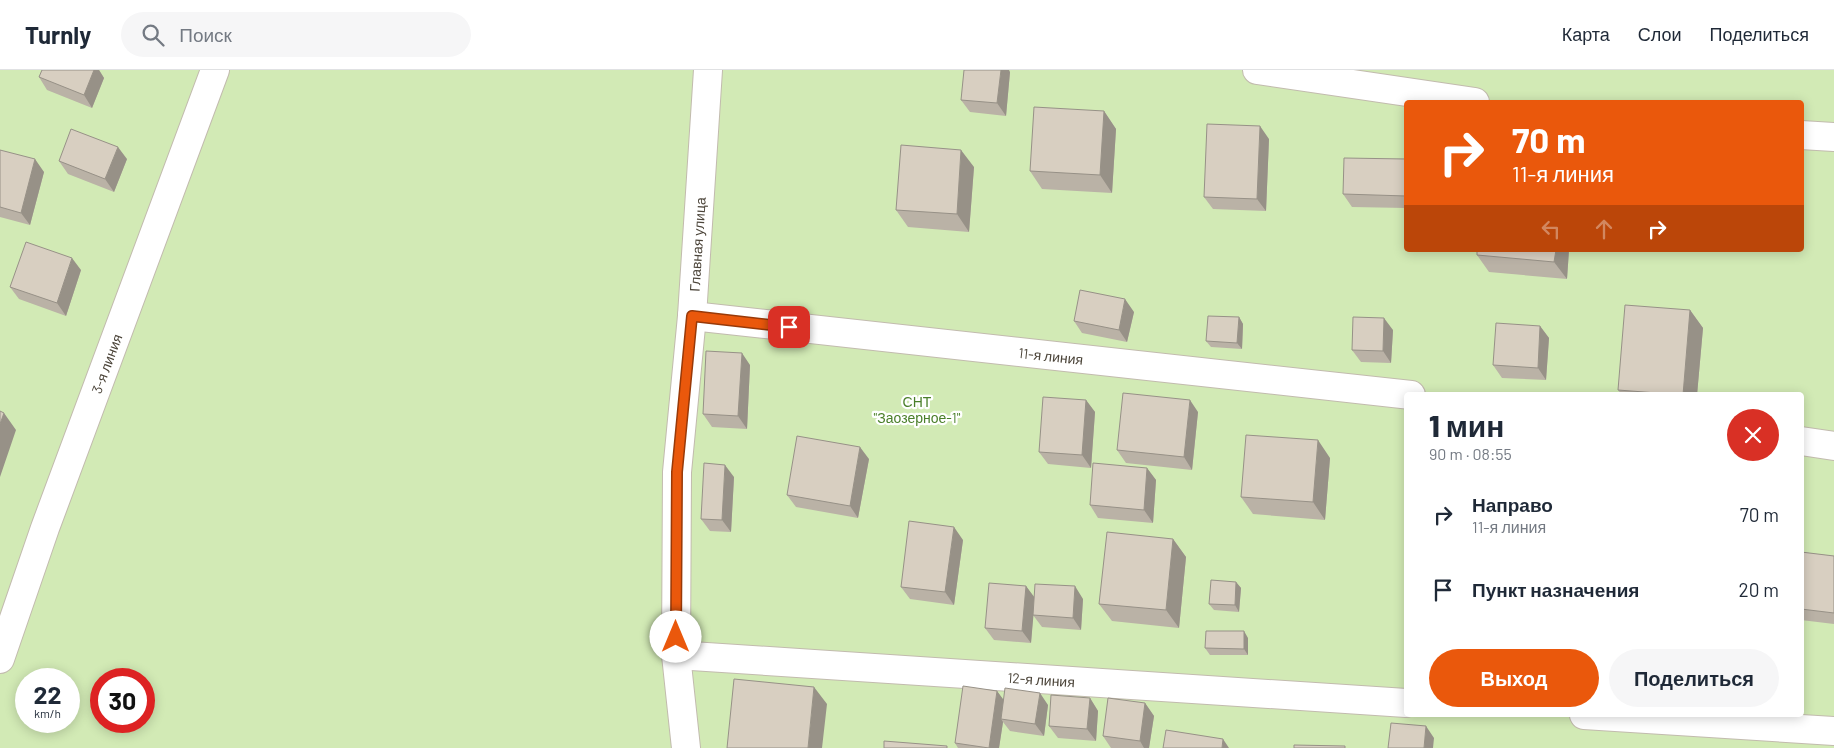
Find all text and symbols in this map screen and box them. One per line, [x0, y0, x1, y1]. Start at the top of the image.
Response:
search box [121, 12, 471, 57]
text: Turnly [25, 20, 91, 49]
icon: search [139, 21, 167, 49]
text: Поиск [179, 23, 232, 46]
text: Карта [1562, 23, 1610, 45]
text: Слои [1638, 23, 1682, 45]
text: Поделиться [1710, 23, 1809, 45]
text: 70 m [1512, 118, 1586, 160]
icon: right [1429, 120, 1494, 185]
text: 11-я линия [1512, 160, 1614, 186]
street label: Главная улица [685, 196, 708, 292]
icon: left [1537, 215, 1565, 243]
icon: ahead [1590, 215, 1618, 243]
icon: right [1643, 215, 1671, 243]
pin [768, 306, 810, 348]
icon: arrive [775, 313, 803, 341]
street label: 3-я линия [87, 331, 125, 396]
street label: 11-я линия [1018, 343, 1084, 367]
park label: СНТ "Заозерное-1" [874, 393, 961, 426]
text: 1 мин [1429, 407, 1504, 443]
button: close [1727, 409, 1779, 461]
text: 90 m · 08:55 [1429, 444, 1512, 463]
text: Направо [1472, 493, 1553, 516]
icon: right [1429, 501, 1457, 529]
text: 70 m [1740, 503, 1779, 526]
text: 11-я линия [1472, 517, 1546, 536]
icon: arrive [1429, 576, 1457, 604]
text: Пункт назначения [1472, 578, 1639, 601]
text: 20 m [1739, 578, 1779, 601]
position arrow [649, 610, 701, 662]
button: Выход [1429, 649, 1599, 707]
button: Поделиться [1609, 649, 1779, 707]
speed limit sign: 30 [90, 668, 155, 733]
street label: 12-я линия [1007, 668, 1075, 690]
text: 22 [33, 679, 62, 709]
text: km/h [34, 706, 61, 720]

